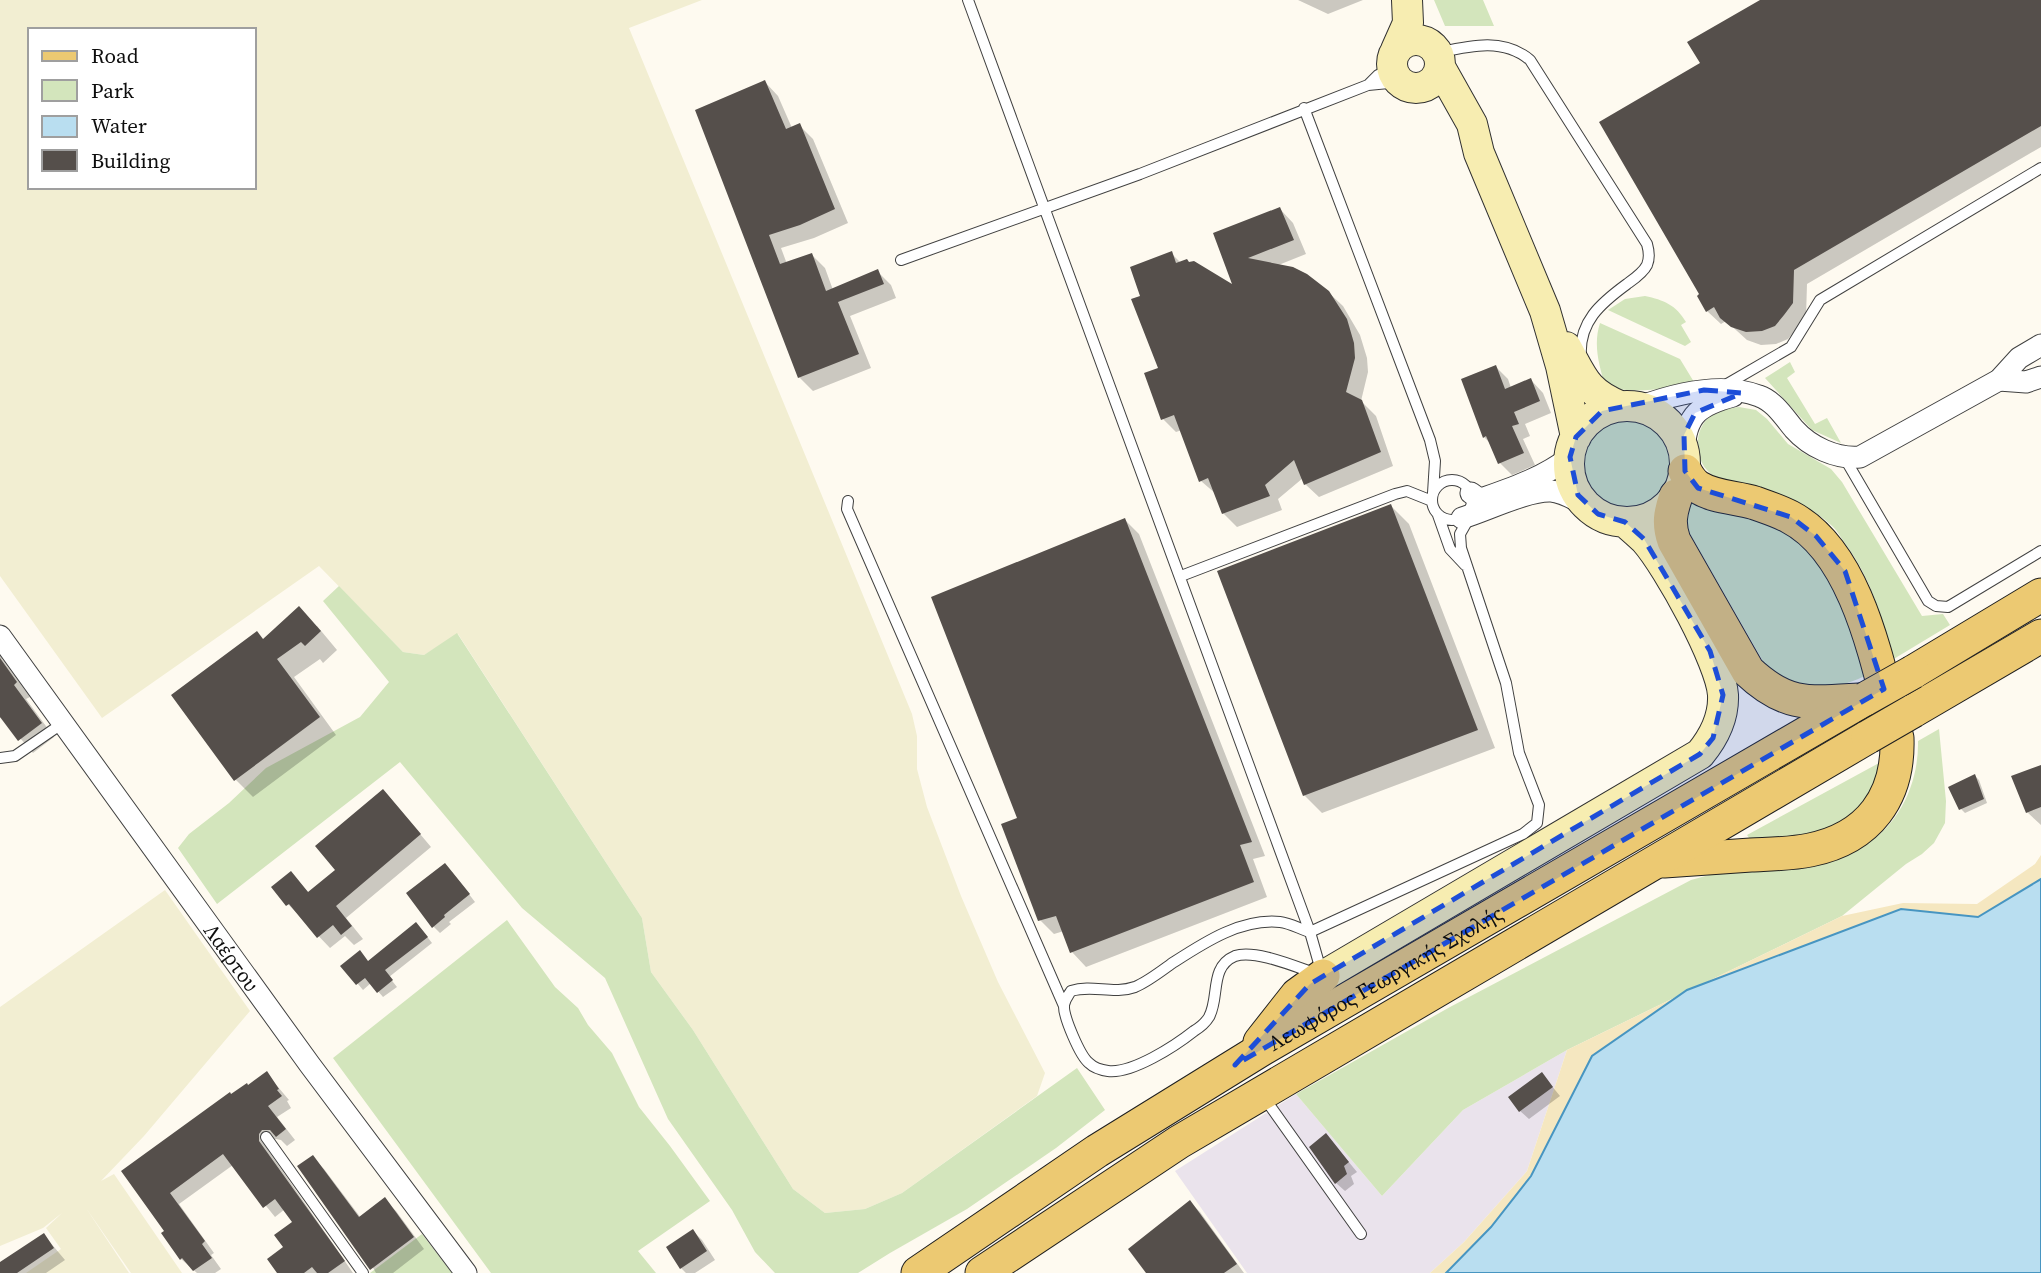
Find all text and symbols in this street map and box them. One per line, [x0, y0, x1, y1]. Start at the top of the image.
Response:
legend [28, 28, 256, 189]
text: Road [91, 41, 139, 70]
text: Park [91, 76, 135, 105]
text: Water [91, 111, 147, 140]
text: Building [91, 146, 170, 175]
street label: Λεωφόρος Γεωργικής Σχολής [1262, 898, 1508, 1057]
street label: Λαέρτου [197, 917, 266, 997]

